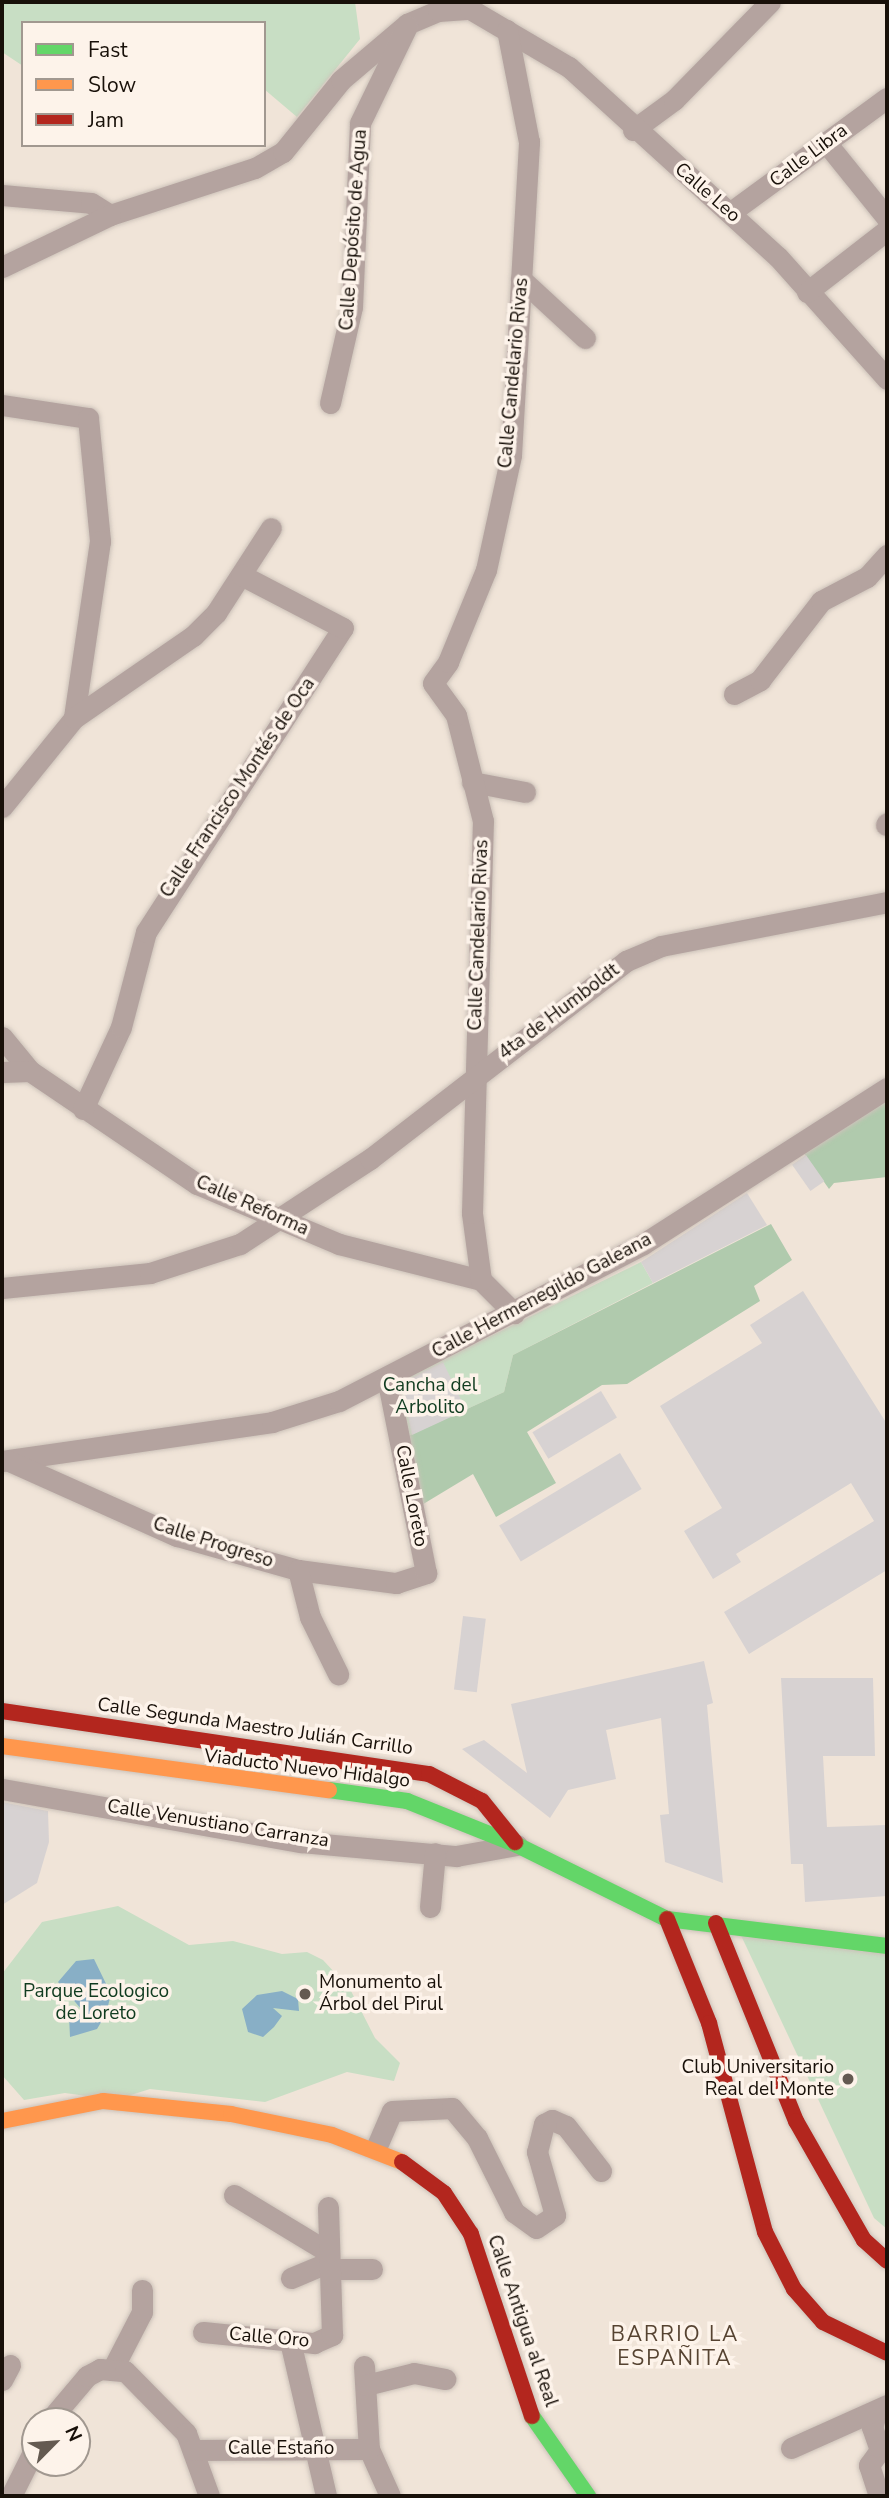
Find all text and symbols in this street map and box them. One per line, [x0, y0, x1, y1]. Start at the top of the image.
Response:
legend [21, 21, 266, 147]
text: Fast [88, 36, 128, 64]
text: Slow [88, 71, 136, 99]
text: Jam [88, 106, 124, 134]
street label: Calle Libra [766, 119, 852, 193]
street label: Calle Depósito de Agua [336, 129, 372, 331]
street label: Calle Leo [669, 158, 745, 228]
street label: Calle Candelario Rivas [494, 277, 534, 469]
street label: Calle Francisco Montés de Oca [156, 674, 320, 902]
street label: Calle Candelario Rivas [464, 839, 494, 1031]
street label: 4ta de Humboldt [494, 959, 624, 1065]
street label: Calle Reforma [192, 1171, 312, 1241]
street label: Calle Hermenegildo Galeana [428, 1228, 656, 1364]
park label: Cancha del Arbolito [383, 1375, 477, 1419]
street label: Calle Loreto [390, 1443, 432, 1549]
street label: Calle Progreso [150, 1513, 276, 1573]
street label: Calle Segunda Maestro Julián Carrillo [96, 1694, 414, 1760]
street label: Viaducto Nuevo Hidalgo [203, 1745, 411, 1793]
street label: Calle Venustiano Carranza [105, 1795, 331, 1853]
place label: Monumento al Árbol del Pirul [319, 1972, 443, 2016]
park label: Parque Ecologico de Loreto [23, 1981, 169, 2025]
marker: Monumento al Árbol del Pirul [297, 1986, 313, 2002]
place label: Club Universitario Real del Monte [681, 2057, 834, 2101]
marker: Club Universitario Real del Monte [840, 2071, 856, 2087]
street label: Calle Antigua al Real [482, 2232, 562, 2410]
district label: BARRIO LA ESPAÑITA [612, 2321, 738, 2371]
street label: Calle Oro [228, 2323, 310, 2353]
north arrow [21, 2407, 91, 2477]
text: N [58, 2422, 88, 2446]
street label: Calle Estaño [228, 2438, 334, 2460]

